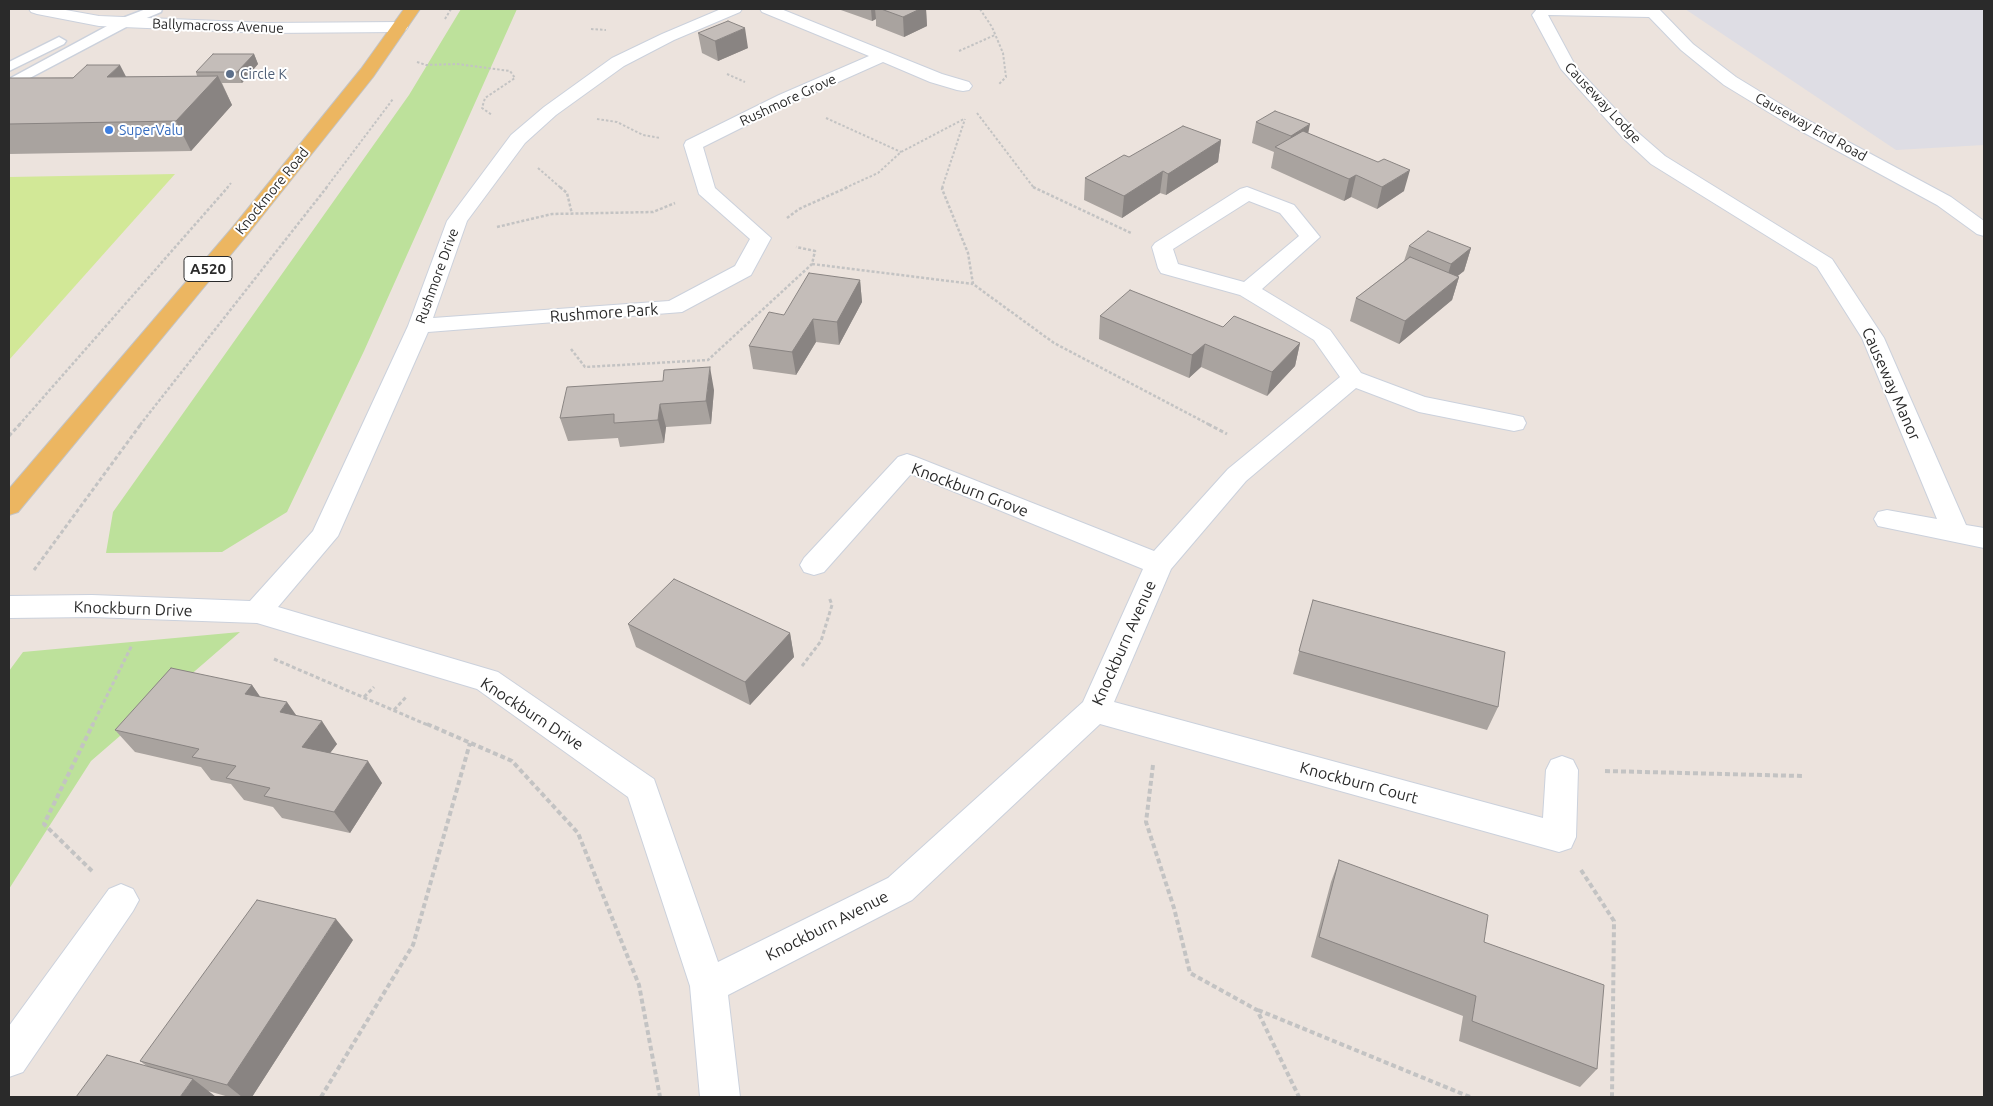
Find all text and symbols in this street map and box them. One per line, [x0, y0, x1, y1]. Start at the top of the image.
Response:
street label: Ballymacross Avenue [152, 15, 284, 37]
street label: Causeway Lodge [1561, 59, 1645, 147]
place label: Circle K [240, 66, 287, 82]
marker: Circle K [224, 68, 236, 80]
street label: Rushmore Grove [737, 70, 839, 130]
street label: Causeway End Road [1752, 89, 1870, 165]
place label: SuperValu [119, 122, 183, 138]
marker: SuperValu [103, 124, 115, 136]
street label: Knockmore Road [232, 144, 312, 238]
street label: Rushmore Drive [412, 226, 462, 326]
road number: A520 [184, 256, 232, 282]
street label: Rushmore Park [549, 300, 659, 326]
street label: Causeway Manor [1857, 325, 1925, 443]
street label: Knockburn Grove [909, 459, 1031, 521]
street label: Knockburn Avenue [1088, 577, 1160, 709]
street label: Knockburn Drive [73, 597, 193, 621]
street label: Knockburn Drive [477, 674, 587, 754]
street label: Knockburn Court [1298, 758, 1420, 808]
street label: Knockburn Avenue [762, 887, 892, 965]

